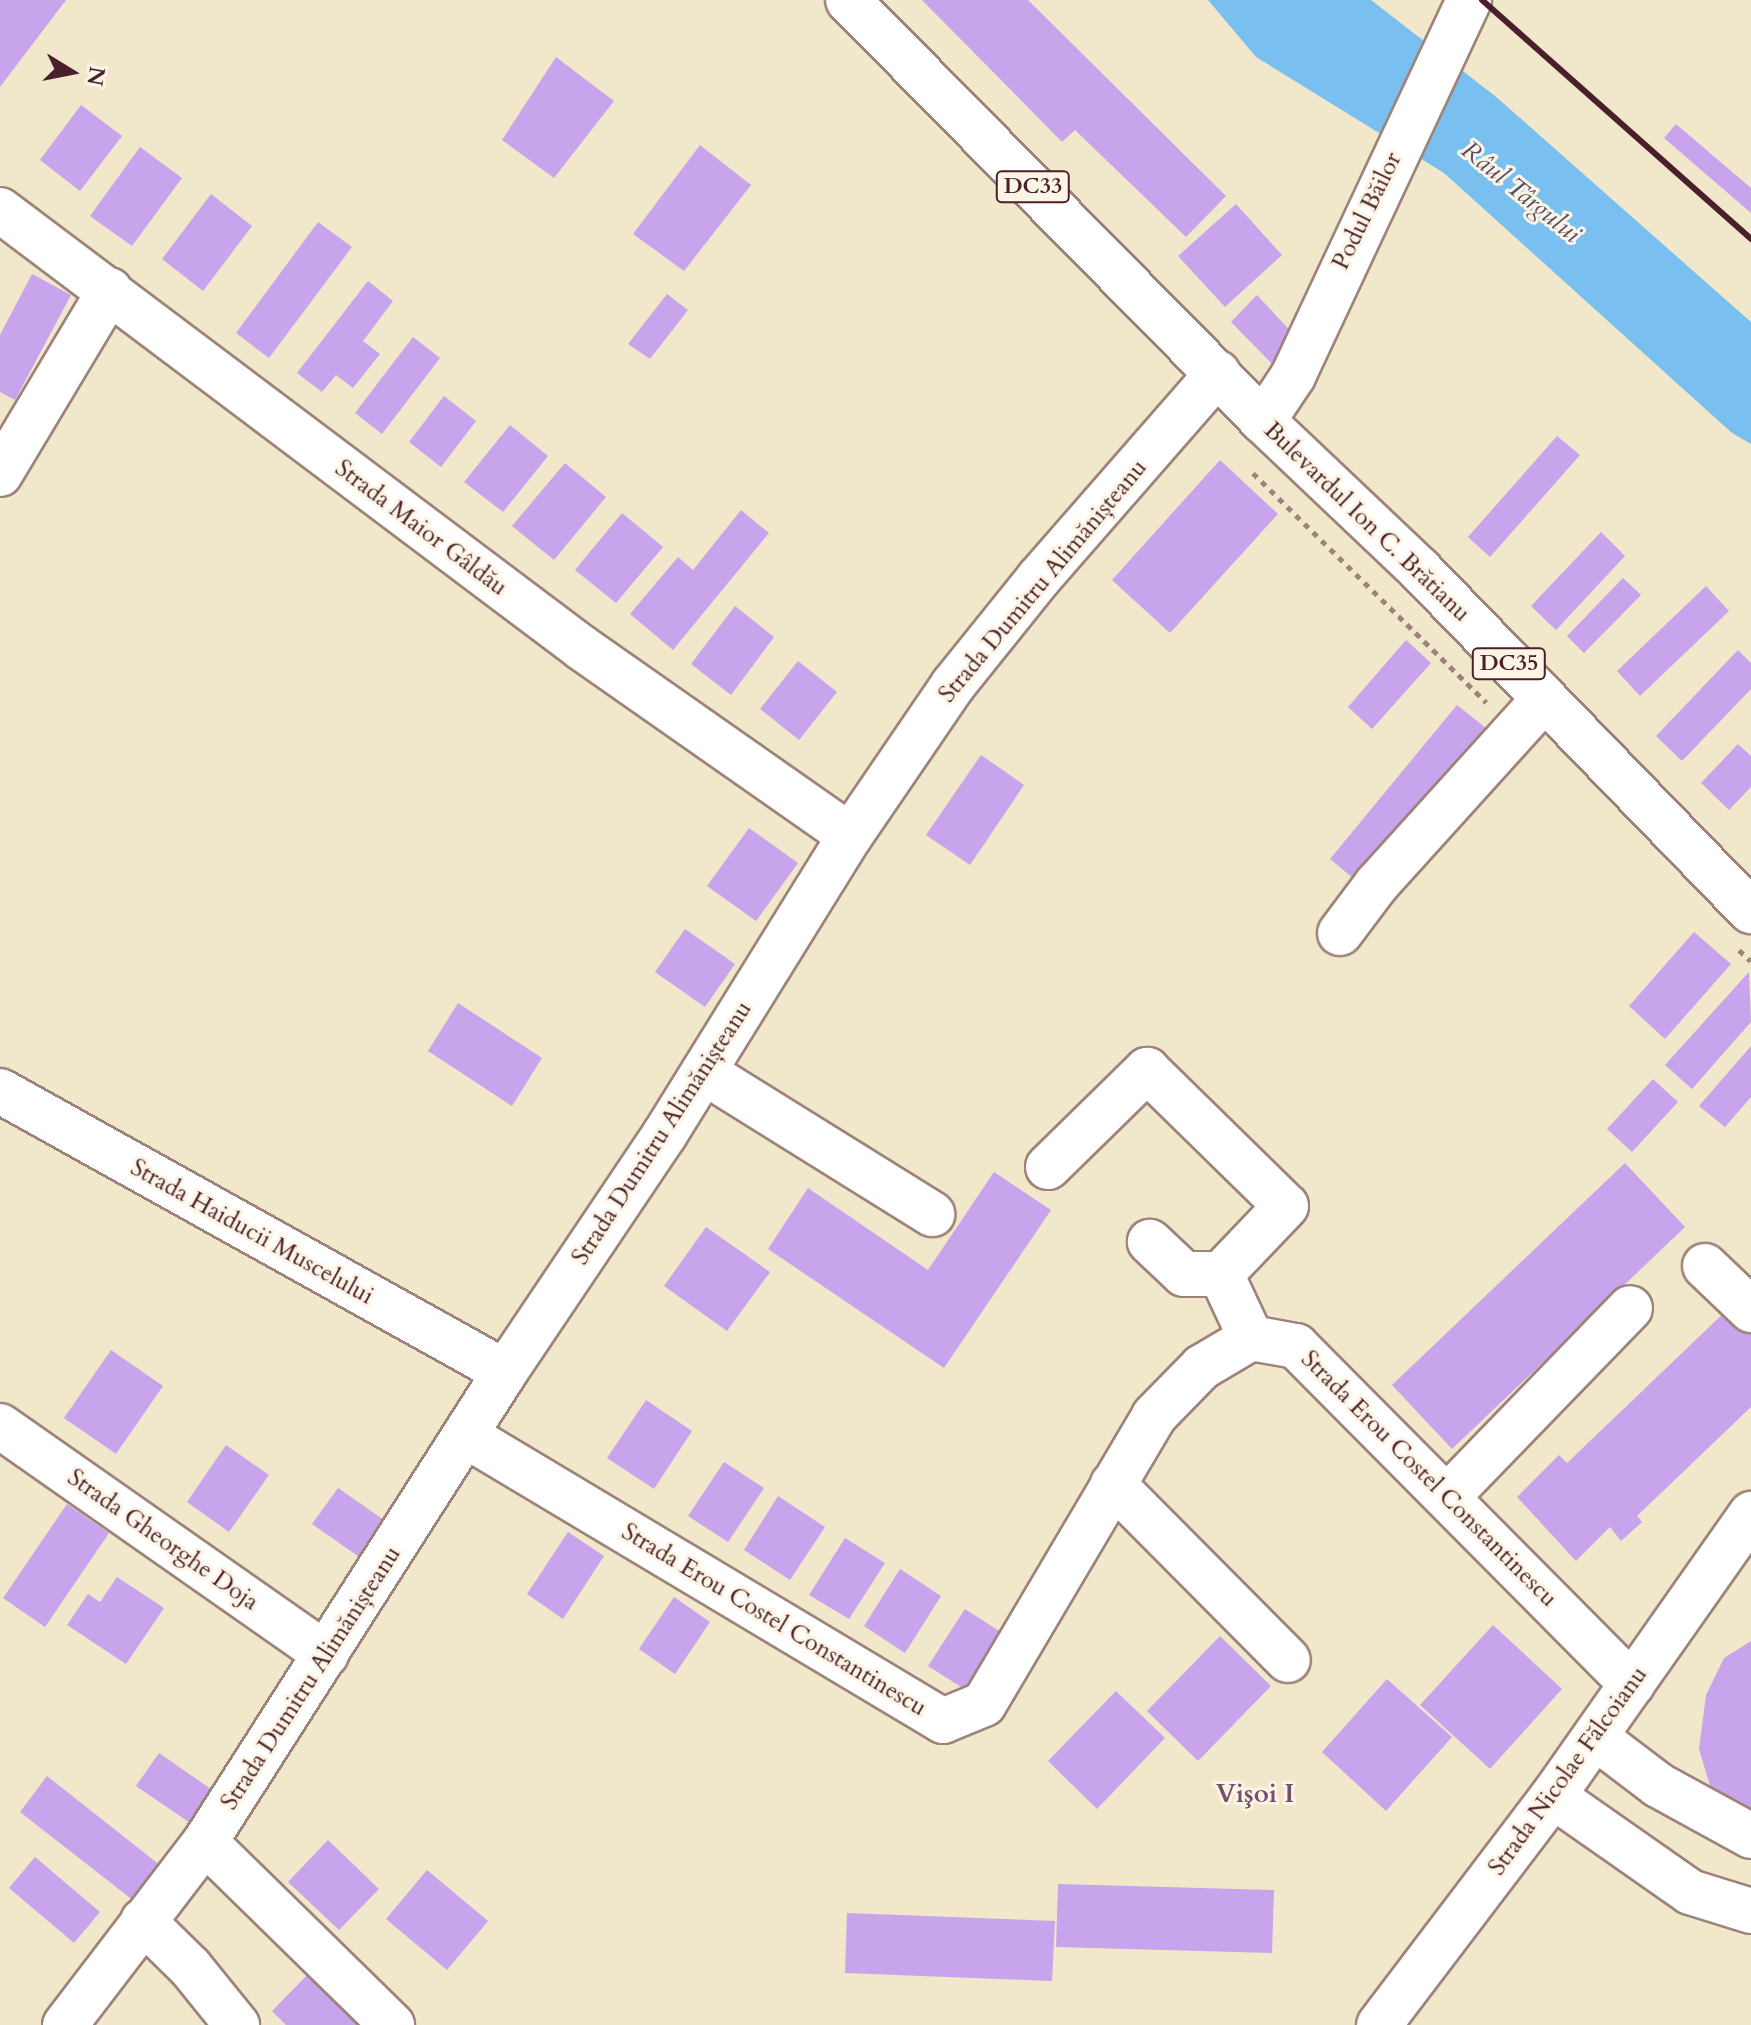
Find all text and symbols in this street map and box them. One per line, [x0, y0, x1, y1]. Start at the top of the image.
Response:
north arrow [32, 32, 112, 112]
text: N [79, 64, 112, 88]
water label: Râul Târgului [1455, 134, 1587, 250]
street label: Podul Băilor [1326, 148, 1408, 274]
road number: DC33 [995, 169, 1071, 205]
street label: Bulevardul Ion C. Brătianu [1258, 416, 1476, 628]
street label: Strada Maior Gâldău [329, 454, 513, 602]
street label: Strada Dumitru Alimănișteanu [933, 454, 1153, 708]
road number: DC35 [1471, 646, 1547, 682]
street label: Strada Dumitru Alimănișteanu [566, 996, 758, 1270]
street label: Strada Haiducii Muscelului [126, 1153, 378, 1311]
street label: Strada Erou Costel Constantinescu [1295, 1345, 1563, 1613]
street label: Strada Gheorghe Doja [62, 1463, 264, 1617]
street label: Strada Erou Costel Constantinescu [616, 1517, 932, 1723]
street label: Strada Dumitru Alimănișteanu [215, 1541, 407, 1815]
street label: Strada Nicolae Fălcoianu [1483, 1661, 1653, 1881]
district label: Vişoi I [1216, 1778, 1294, 1810]

